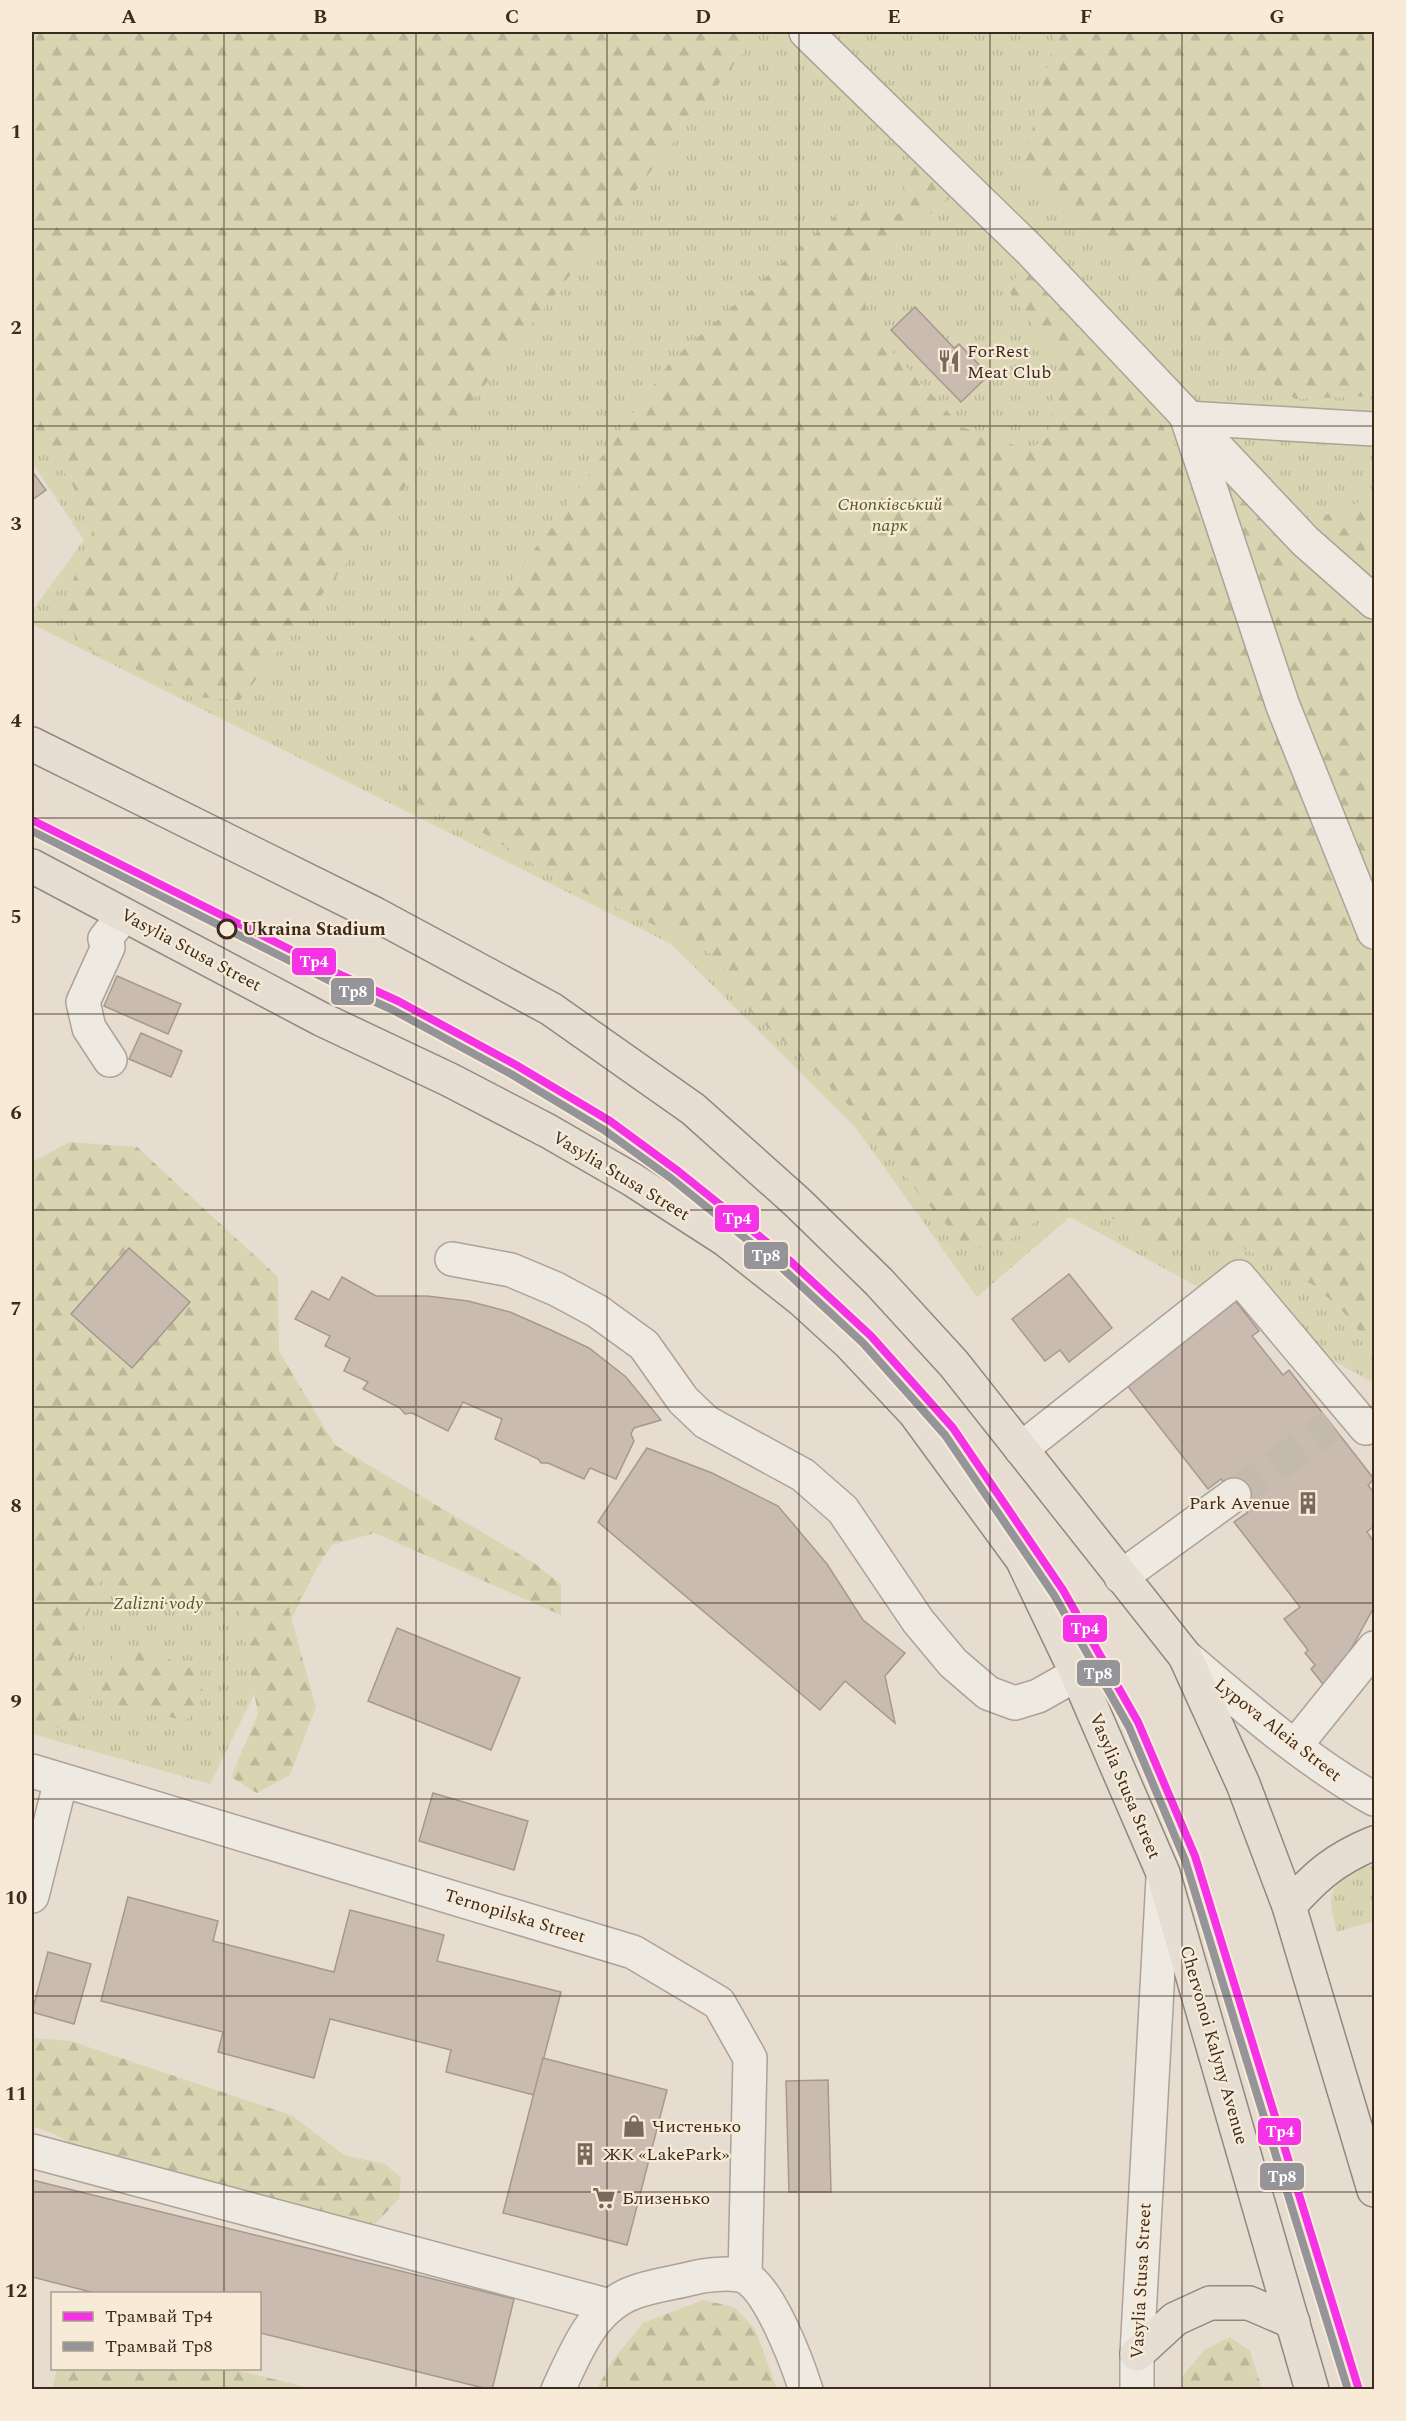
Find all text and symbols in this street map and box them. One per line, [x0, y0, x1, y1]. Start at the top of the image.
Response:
text: A [121, 2, 137, 32]
text: B [313, 2, 327, 32]
text: C [505, 2, 519, 32]
text: D [695, 2, 711, 32]
text: E [887, 2, 901, 32]
text: F [1080, 2, 1092, 32]
text: G [1269, 2, 1285, 32]
text: 1 [10, 117, 22, 147]
text: 2 [10, 313, 22, 343]
place label: ForRest Meat Club [967, 338, 1051, 386]
restaurant icon: ForRest Meat Club [936, 348, 962, 374]
park label: Снопківський парк [837, 491, 943, 539]
text: 3 [10, 509, 22, 539]
text: 4 [10, 706, 22, 736]
street label: Vasylia Stusa Street [116, 901, 266, 999]
text: 5 [10, 902, 22, 932]
place label: Ukraina Stadium [242, 916, 386, 943]
marker: Ukraina Stadium [217, 919, 237, 939]
line badge: Тр4 [291, 947, 337, 976]
text: Тр4 [299, 950, 329, 974]
line badge: Тр8 [330, 977, 375, 1006]
text: Тр8 [338, 980, 368, 1004]
text: 6 [10, 1098, 22, 1128]
street label: Vasylia Stusa Street [547, 1124, 695, 1228]
line badge: Тр4 [714, 1204, 760, 1233]
text: Тр4 [722, 1207, 752, 1231]
line badge: Тр8 [743, 1241, 789, 1270]
text: Тр8 [751, 1244, 781, 1268]
text: 7 [10, 1294, 22, 1324]
place label: Park Avenue [1189, 1490, 1290, 1517]
building icon: Park Avenue [1295, 1490, 1321, 1516]
text: 8 [10, 1491, 22, 1521]
park label: Zalizni vody [113, 1590, 203, 1617]
line badge: Тр4 [1062, 1614, 1108, 1643]
text: Тр4 [1070, 1617, 1100, 1641]
line badge: Тр8 [1076, 1659, 1121, 1687]
text: Тр8 [1083, 1662, 1113, 1686]
street label: Lypova Aleia Street [1209, 1672, 1347, 1788]
text: 9 [10, 1687, 22, 1717]
street label: Vasylia Stusa Street [1082, 1709, 1168, 1863]
street label: Ternopilska Street [441, 1882, 589, 1950]
text: 10 [5, 1883, 27, 1913]
street label: Chervonoi Kalyny Avenue [1173, 1942, 1255, 2148]
text: 11 [5, 2079, 27, 2109]
shop icon: Чистенько [621, 2113, 647, 2139]
place label: Чистенько [652, 2113, 741, 2140]
line badge: Тр4 [1257, 2117, 1302, 2146]
text: Тр4 [1265, 2120, 1295, 2144]
building icon: ЖК «LakePark» [572, 2141, 598, 2167]
place label: ЖК «LakePark» [603, 2141, 730, 2168]
line badge: Тр8 [1259, 2162, 1305, 2191]
text: Тр8 [1267, 2165, 1297, 2189]
supermarket icon: Близенько [591, 2185, 617, 2211]
place label: Близенько [622, 2185, 710, 2212]
street label: Vasylia Stusa Street [1123, 2202, 1159, 2360]
text: 12 [5, 2276, 27, 2306]
legend [51, 2292, 261, 2370]
text: Трамвай Тр4 [105, 2303, 213, 2330]
text: Трамвай Тр8 [105, 2333, 213, 2360]

